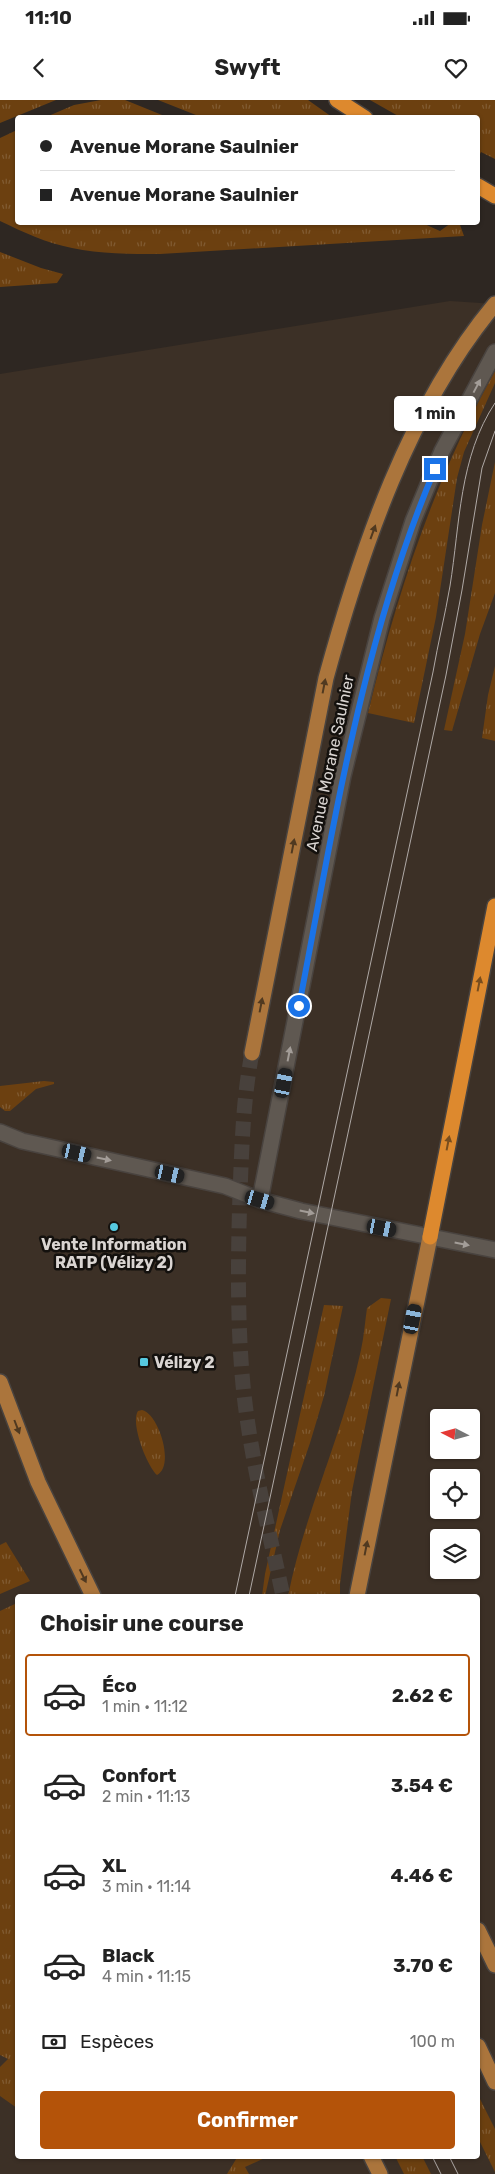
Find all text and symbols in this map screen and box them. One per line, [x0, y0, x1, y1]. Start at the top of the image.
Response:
text: 11:10 [25, 6, 72, 29]
icon: back [25, 54, 53, 82]
text: Swyft [214, 54, 281, 81]
icon: heart [442, 54, 470, 82]
text: Avenue Morane Saulnier [70, 135, 298, 158]
text: Avenue Morane Saulnier [70, 183, 298, 206]
one-way arrow [473, 379, 481, 393]
callout: 1 min [394, 396, 476, 432]
text: 1 min [415, 404, 455, 423]
route end [424, 458, 446, 480]
one-way arrow [370, 524, 377, 539]
street label: Avenue Morane Saulnier [302, 673, 358, 853]
one-way arrow [321, 678, 329, 694]
one-way arrow [289, 838, 297, 853]
one-way arrow [475, 976, 483, 992]
route start [288, 995, 310, 1017]
one-way arrow [258, 997, 266, 1013]
one-way arrow [286, 1046, 294, 1062]
car [273, 1067, 294, 1099]
one-way arrow [444, 1136, 452, 1151]
car [60, 1142, 93, 1164]
one-way arrow [96, 1155, 111, 1163]
car [153, 1163, 186, 1185]
car [243, 1189, 276, 1211]
one-way arrow [299, 1209, 315, 1217]
car [365, 1218, 398, 1238]
marker: Vente Information RATP (Vélizy 2) [108, 1221, 120, 1233]
place label: Vente Information RATP (Vélizy 2) [41, 1235, 187, 1272]
one-way arrow [455, 1240, 470, 1248]
car [402, 1303, 423, 1335]
place label: Vélizy 2 [154, 1353, 215, 1372]
marker: Vélizy 2 [138, 1356, 150, 1368]
one-way arrow [395, 1381, 403, 1397]
north arrow [430, 1409, 480, 1459]
map controls [430, 1409, 480, 1579]
one-way arrow [14, 1420, 21, 1435]
button: locate [430, 1469, 480, 1519]
button: layers [430, 1529, 480, 1579]
one-way arrow [362, 1541, 370, 1556]
one-way arrow [79, 1568, 87, 1583]
text: Choisir une course [40, 1610, 244, 1637]
icon: car [42, 1673, 87, 1718]
text: Éco [102, 1674, 137, 1697]
text: 2.62 € [392, 1684, 453, 1707]
text: 1 min · 11:12 [102, 1697, 188, 1716]
icon: car [42, 1763, 87, 1808]
text: Confort [102, 1764, 176, 1787]
text: 3.54 € [391, 1774, 453, 1797]
text: 2 min · 11:13 [102, 1787, 190, 1806]
icon: car [42, 1853, 87, 1898]
text: XL [102, 1854, 126, 1877]
text: 4.46 € [391, 1864, 453, 1887]
text: 3 min · 11:14 [102, 1877, 191, 1896]
icon: car [42, 1943, 87, 1988]
text: Black [102, 1944, 154, 1967]
text: 3.70 € [393, 1954, 453, 1977]
text: 4 min · 11:15 [102, 1967, 191, 1986]
icon: cash [40, 2028, 68, 2056]
text: Espèces [80, 2030, 154, 2053]
text: 100 m [410, 2032, 455, 2051]
button: Confirmer [40, 2091, 455, 2149]

